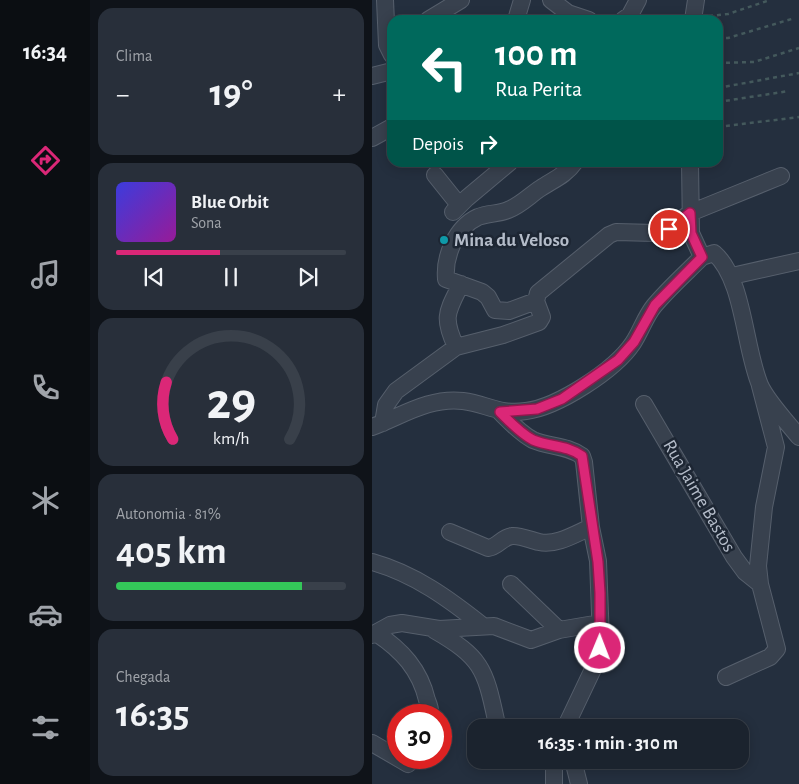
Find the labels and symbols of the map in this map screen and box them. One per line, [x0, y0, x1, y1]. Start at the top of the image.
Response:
pin [648, 208, 690, 250]
place label: Mina du Veloso [454, 231, 569, 250]
marker: Mina du Veloso [438, 234, 450, 246]
street label: Rua Jaime Bastos [659, 437, 739, 555]
position arrow [573, 621, 625, 673]
speed limit sign: 30 [387, 704, 452, 769]

